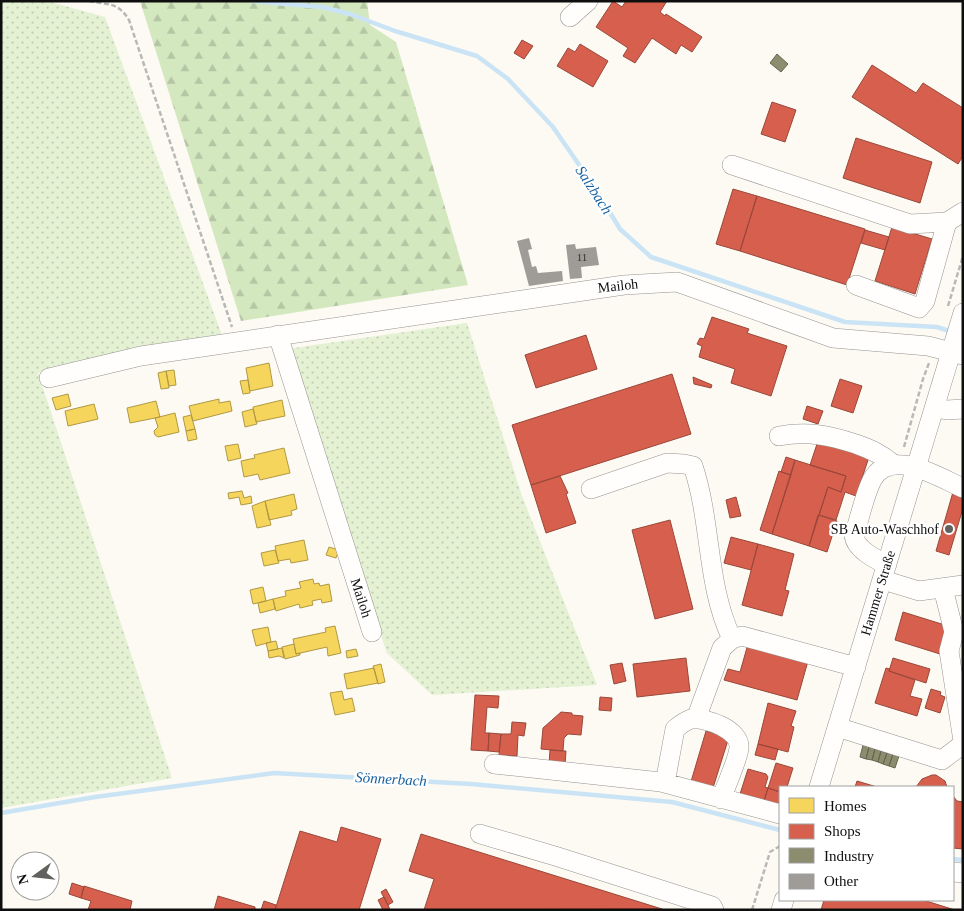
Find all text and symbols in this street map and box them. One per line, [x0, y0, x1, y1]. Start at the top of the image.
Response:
water label: Salzbach [573, 163, 615, 217]
house number: 11 [577, 251, 587, 263]
street label: Mailoh [597, 276, 639, 296]
place label: SB Auto-Waschhof [831, 522, 939, 537]
marker: SB Auto-Waschhof [943, 523, 955, 535]
street label: Hammer Straße [858, 549, 898, 637]
street label: Mailoh [348, 576, 374, 620]
water label: Sönnerbach [355, 769, 427, 789]
legend [779, 786, 954, 901]
text: Homes [824, 798, 867, 814]
text: Shops [824, 823, 861, 839]
text: Industry [824, 848, 874, 864]
north arrow [10, 851, 60, 901]
text: N [14, 872, 31, 886]
text: Other [824, 873, 858, 889]

